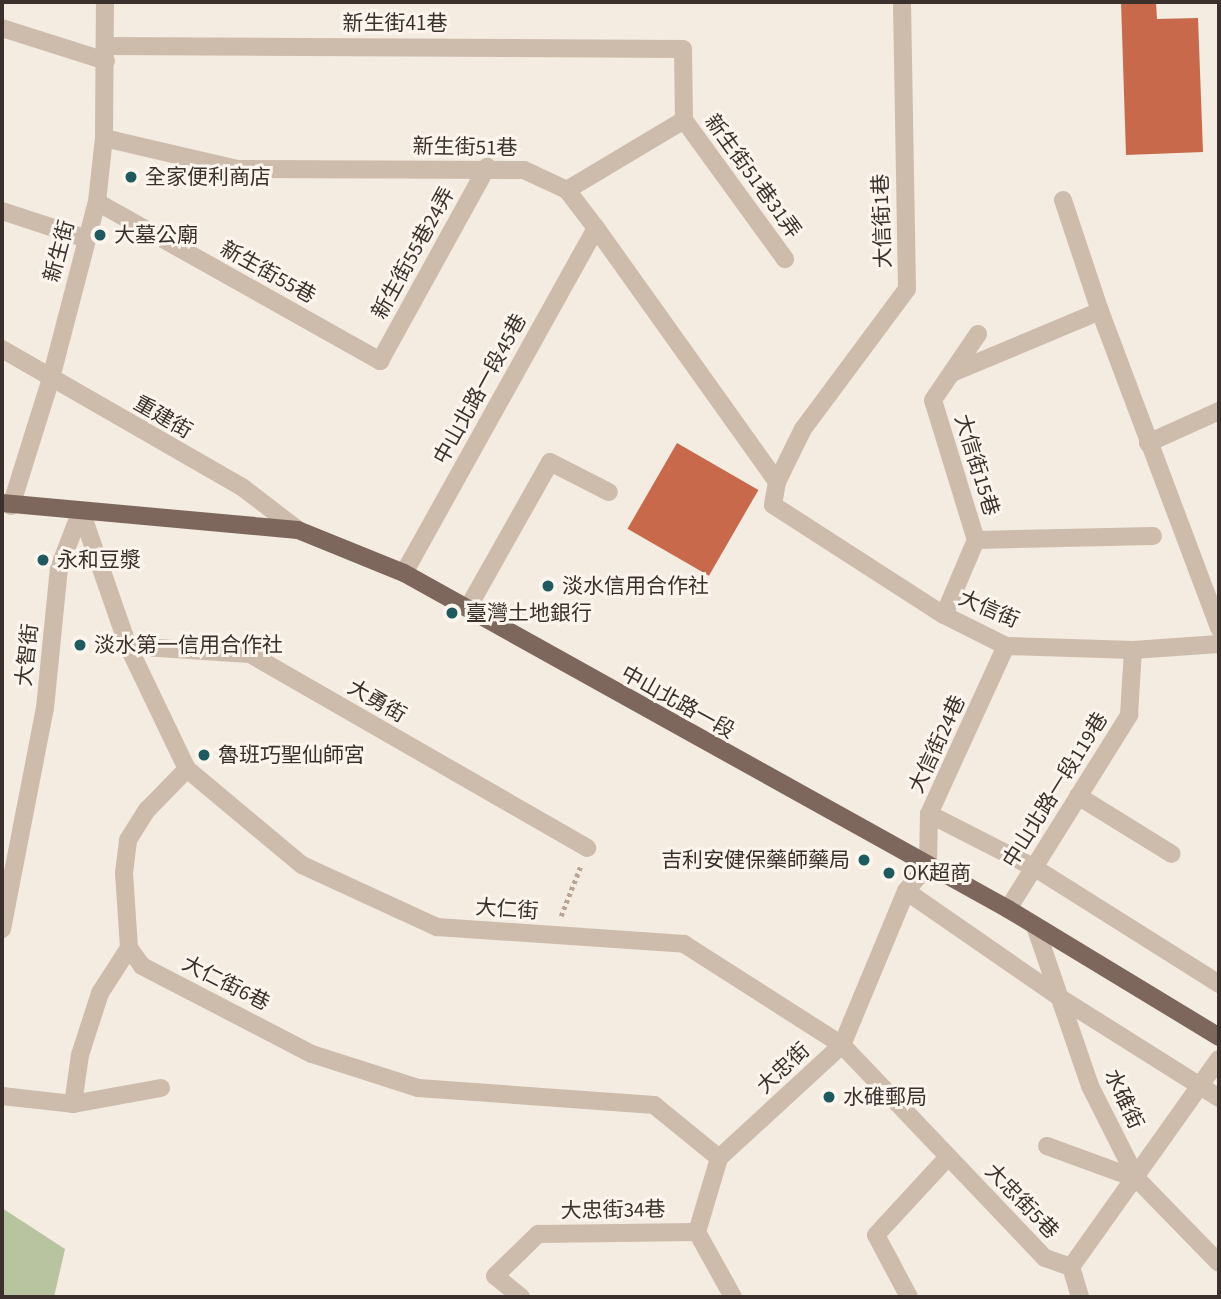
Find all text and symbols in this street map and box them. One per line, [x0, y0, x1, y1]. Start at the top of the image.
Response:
street label: 新生街41巷 [343, 10, 447, 36]
street label: 新生街51巷31弄 [700, 109, 806, 243]
street label: 新生街51巷 [412, 133, 518, 161]
place label: 全家便利商店 [145, 164, 271, 190]
marker: 全家便利商店 [123, 169, 139, 185]
street label: 大信街1巷 [868, 173, 896, 269]
street label: 新生街55巷24弄 [366, 183, 460, 323]
street label: 新生街 [39, 217, 79, 285]
place label: 大墓公廟 [114, 222, 198, 248]
marker: 大墓公廟 [92, 227, 108, 243]
street label: 新生街55巷 [216, 236, 320, 308]
street label: 中山北路一段45巷 [428, 309, 532, 469]
street label: 重建街 [129, 390, 197, 444]
street label: 大信街15巷 [950, 411, 1004, 519]
place label: 永和豆漿 [57, 547, 141, 573]
marker: 永和豆漿 [35, 552, 51, 568]
place label: 淡水信用合作社 [562, 573, 709, 599]
marker: 淡水信用合作社 [540, 578, 556, 594]
street label: 大信街 [955, 585, 1023, 633]
place label: 臺灣土地銀行 [466, 600, 592, 626]
marker: 臺灣土地銀行 [444, 605, 460, 621]
street label: 大智街 [11, 622, 43, 688]
place label: 淡水第一信用合作社 [94, 632, 283, 658]
marker: 淡水第一信用合作社 [72, 637, 88, 653]
street label: 中山北路一段 [617, 660, 739, 744]
street label: 大勇街 [343, 674, 411, 728]
street label: 大信街24巷 [903, 691, 971, 797]
street label: 中山北路一段119巷 [997, 708, 1113, 872]
place label: 魯班巧聖仙師宮 [218, 742, 365, 768]
marker: 魯班巧聖仙師宮 [196, 747, 212, 763]
place label: 吉利安健保藥師藥局 [661, 847, 850, 873]
marker: 吉利安健保藥師藥局 [856, 852, 872, 868]
place label: OK超商 [903, 860, 971, 886]
marker: OK超商 [881, 865, 897, 881]
street label: 大仁街 [475, 894, 539, 924]
street label: 大仁街6巷 [178, 950, 274, 1016]
street label: 大忠街 [751, 1037, 815, 1099]
street label: 水碓街 [1099, 1065, 1149, 1133]
place label: 水碓郵局 [843, 1084, 927, 1110]
marker: 水碓郵局 [821, 1089, 837, 1105]
street label: 大忠街5巷 [980, 1158, 1064, 1244]
street label: 大忠街34巷 [560, 1196, 666, 1224]

